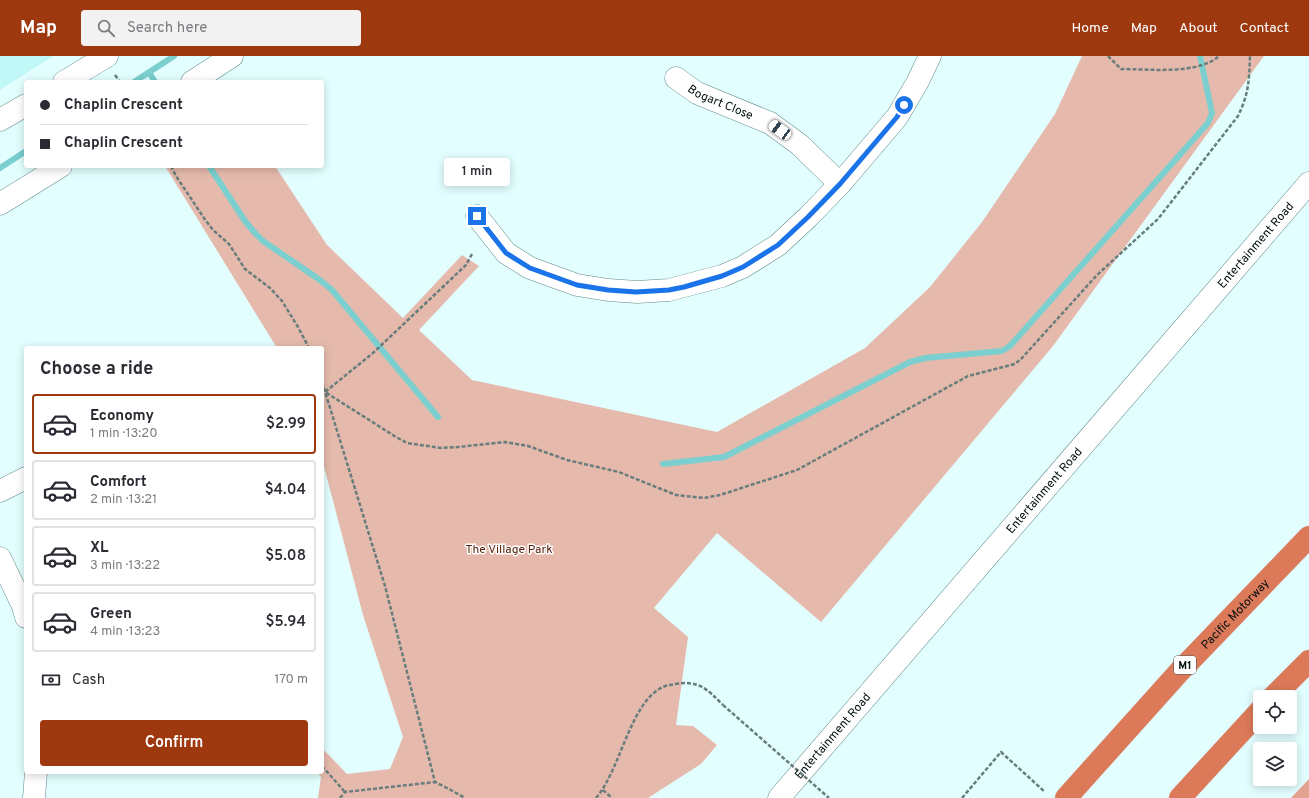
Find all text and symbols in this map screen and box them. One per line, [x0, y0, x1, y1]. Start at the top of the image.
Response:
search box [81, 10, 361, 46]
text: Map [20, 16, 57, 40]
icon: search [95, 17, 117, 39]
text: Search here [127, 19, 207, 38]
text: Home [1072, 20, 1109, 37]
text: Map [1131, 20, 1157, 37]
text: About [1179, 20, 1218, 37]
text: Contact [1240, 20, 1289, 37]
street label: Bogart Close [684, 82, 755, 124]
text: Chaplin Crescent [64, 96, 183, 115]
route start [895, 96, 913, 114]
car [767, 118, 793, 142]
text: Chaplin Crescent [64, 134, 183, 153]
callout: 1 min [444, 158, 510, 186]
text: 1 min [462, 164, 492, 180]
street label: Entertainment Road [1215, 199, 1298, 292]
route end [468, 207, 486, 225]
text: Choose a ride [40, 358, 153, 381]
icon: car [42, 406, 78, 442]
text: Economy [90, 407, 154, 426]
text: $2.99 [266, 415, 306, 434]
text: 1 min · 13:20 [90, 426, 158, 442]
street label: Entertainment Road [1003, 445, 1086, 538]
icon: car [42, 472, 78, 508]
text: Comfort [90, 473, 147, 492]
text: $4.04 [265, 481, 306, 500]
text: 2 min · 13:21 [90, 492, 157, 508]
icon: car [42, 538, 78, 574]
text: XL [90, 539, 108, 558]
park label: The Village Park [465, 542, 553, 558]
text: $5.08 [265, 547, 306, 566]
text: 3 min · 13:22 [90, 558, 160, 574]
street label: Pacific Motorway [1198, 576, 1273, 653]
icon: car [42, 604, 78, 640]
text: Green [90, 605, 132, 624]
text: $5.94 [266, 613, 306, 632]
text: 4 min · 13:23 [90, 624, 160, 640]
road number: M1 [1174, 656, 1196, 674]
icon: cash [40, 669, 62, 691]
text: Cash [72, 671, 105, 690]
text: 170 m [274, 672, 308, 688]
street label: Entertainment Road [792, 690, 875, 783]
map controls [1253, 690, 1297, 786]
button: locate [1253, 690, 1297, 734]
button: Confirm [40, 720, 308, 766]
button: layers [1253, 742, 1297, 786]

